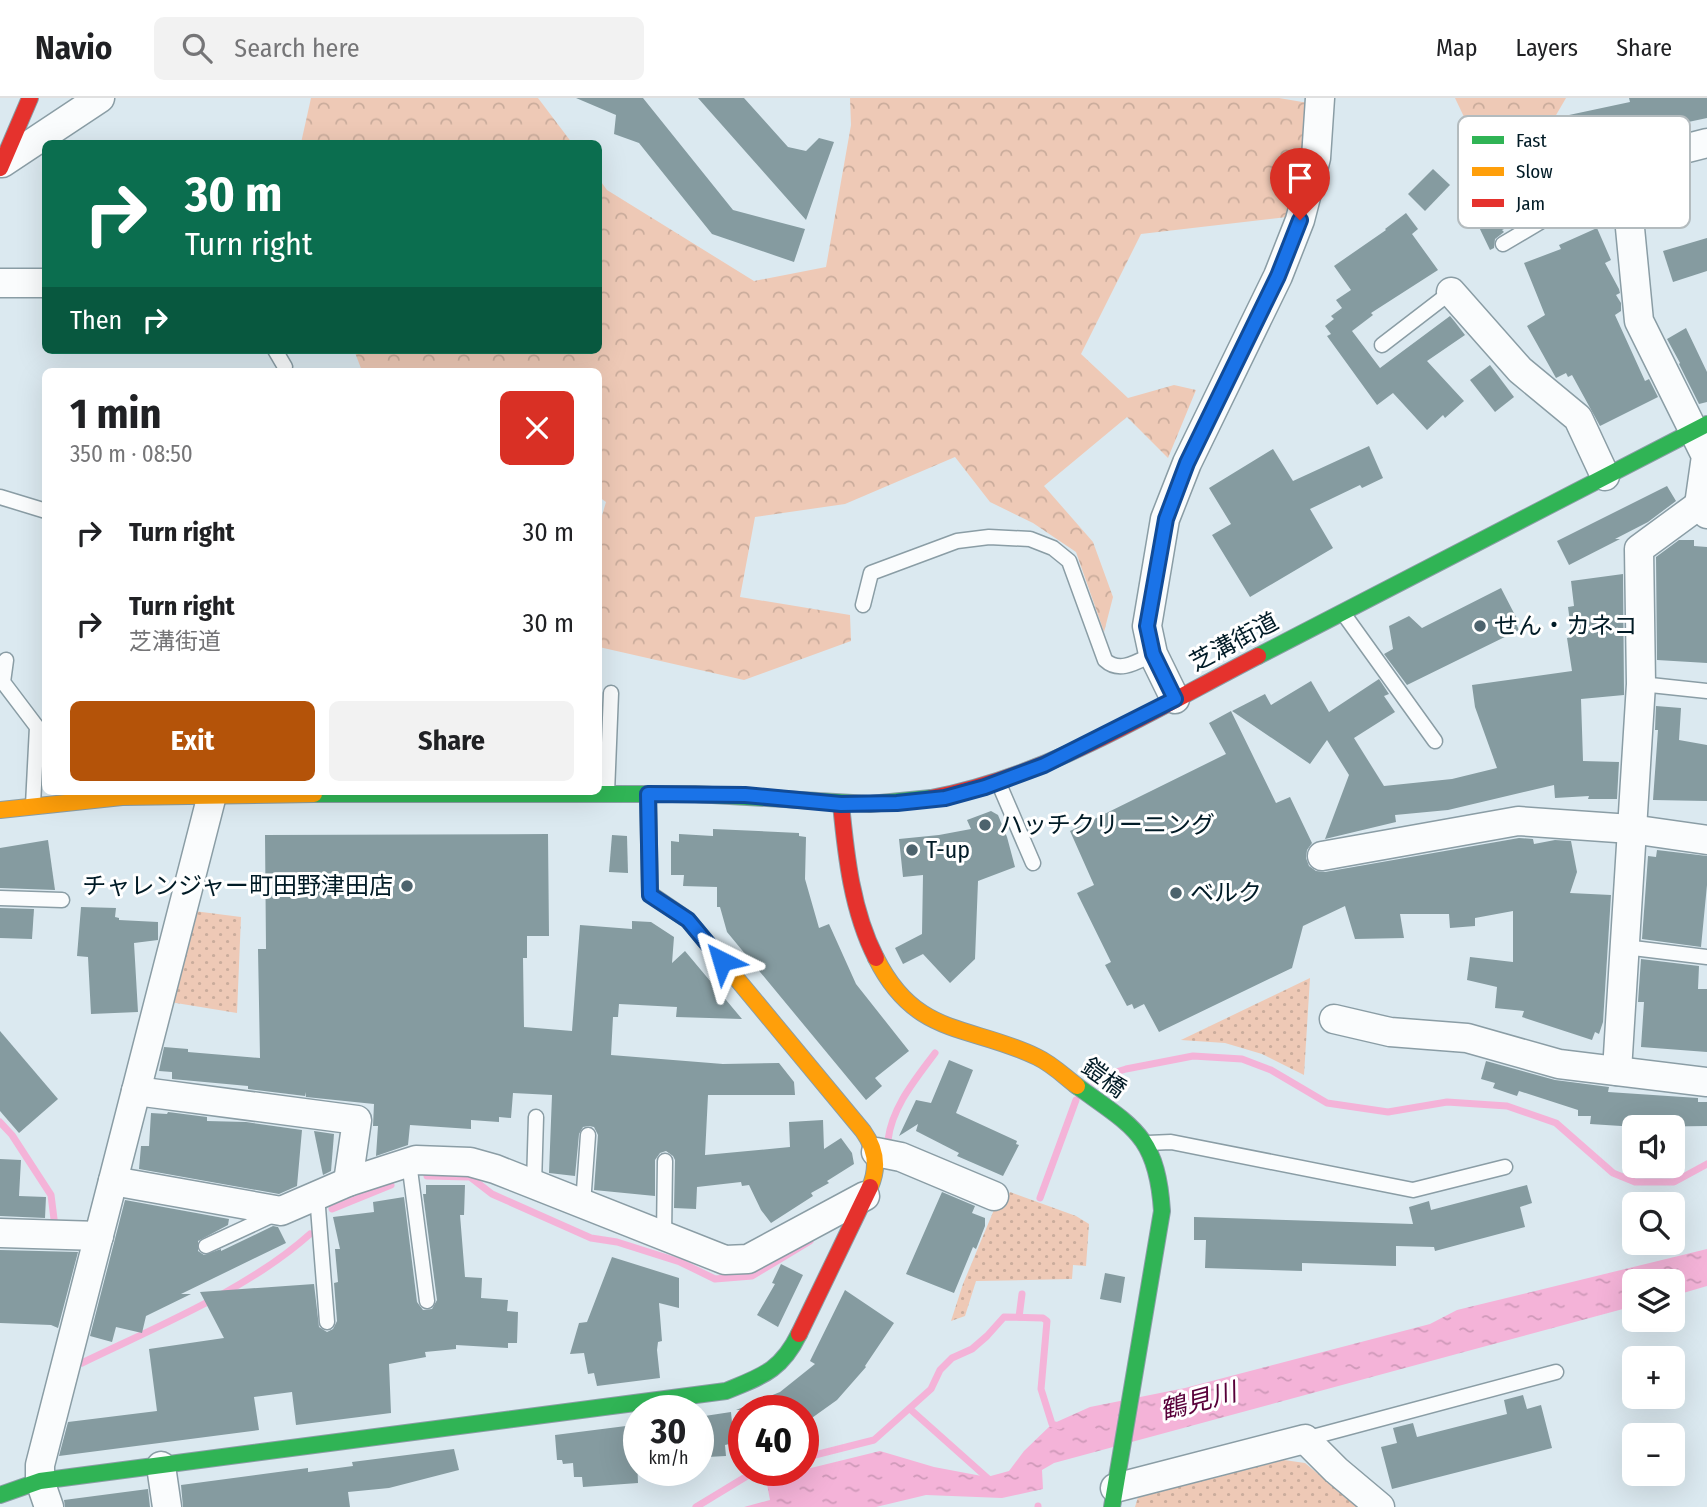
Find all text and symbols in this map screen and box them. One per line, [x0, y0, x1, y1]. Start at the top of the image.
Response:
search box [154, 17, 644, 80]
text: Navio [35, 28, 112, 68]
icon: search [178, 29, 216, 67]
text: Search here [234, 33, 360, 64]
text: Map [1436, 34, 1478, 62]
text: Layers [1516, 34, 1578, 62]
text: Share [1616, 34, 1672, 62]
legend [1458, 116, 1690, 228]
text: Fast [1516, 129, 1547, 152]
pin [1270, 148, 1330, 220]
icon: arrive [1281, 159, 1319, 197]
text: Slow [1516, 160, 1553, 183]
text: 30 m [185, 165, 283, 224]
icon: right [70, 168, 161, 259]
text: Jam [1516, 192, 1545, 215]
text: Turn right [185, 225, 312, 263]
icon: right [136, 301, 174, 339]
text: Then [70, 305, 122, 336]
text: 1 min [70, 389, 161, 439]
button: close [500, 391, 574, 465]
text: 350 m · 08:50 [70, 440, 193, 468]
icon: right [70, 514, 108, 552]
text: Turn right [129, 517, 235, 548]
text: 30 m [523, 517, 574, 548]
text: Turn right [129, 591, 235, 622]
icon: right [70, 605, 108, 643]
street label: 芝溝街道 [1185, 607, 1283, 677]
text: 30 m [523, 608, 574, 639]
place label: せん・カネコ [1494, 612, 1638, 640]
marker: せん・カネコ [1472, 618, 1488, 634]
text: 芝溝街道 [129, 627, 221, 655]
button: Exit [70, 701, 315, 781]
button: Share [329, 701, 574, 781]
place label: ハッチクリーニング [999, 811, 1215, 839]
marker: ハッチクリーニング [977, 817, 993, 833]
place label: T-up [926, 836, 970, 864]
marker: T-up [904, 842, 920, 858]
place label: チャレンジャー町田野津田店 [82, 872, 393, 900]
marker: チャレンジャー町田野津田店 [399, 878, 415, 894]
place label: ベルク [1190, 879, 1262, 907]
marker: ベルク [1168, 885, 1184, 901]
position arrow [685, 924, 759, 998]
street label: 鎧橋 [1076, 1053, 1132, 1103]
map controls [1622, 1115, 1685, 1486]
button: sound [1622, 1115, 1685, 1178]
button: search [1622, 1192, 1685, 1255]
button: layers [1622, 1269, 1685, 1332]
button: + [1622, 1346, 1685, 1409]
water label: 鶴見川 [1156, 1376, 1243, 1427]
speed limit sign: 40 [728, 1395, 819, 1486]
text: 30 [651, 1410, 686, 1452]
button: − [1622, 1423, 1685, 1486]
text: km/h [648, 1447, 689, 1469]

